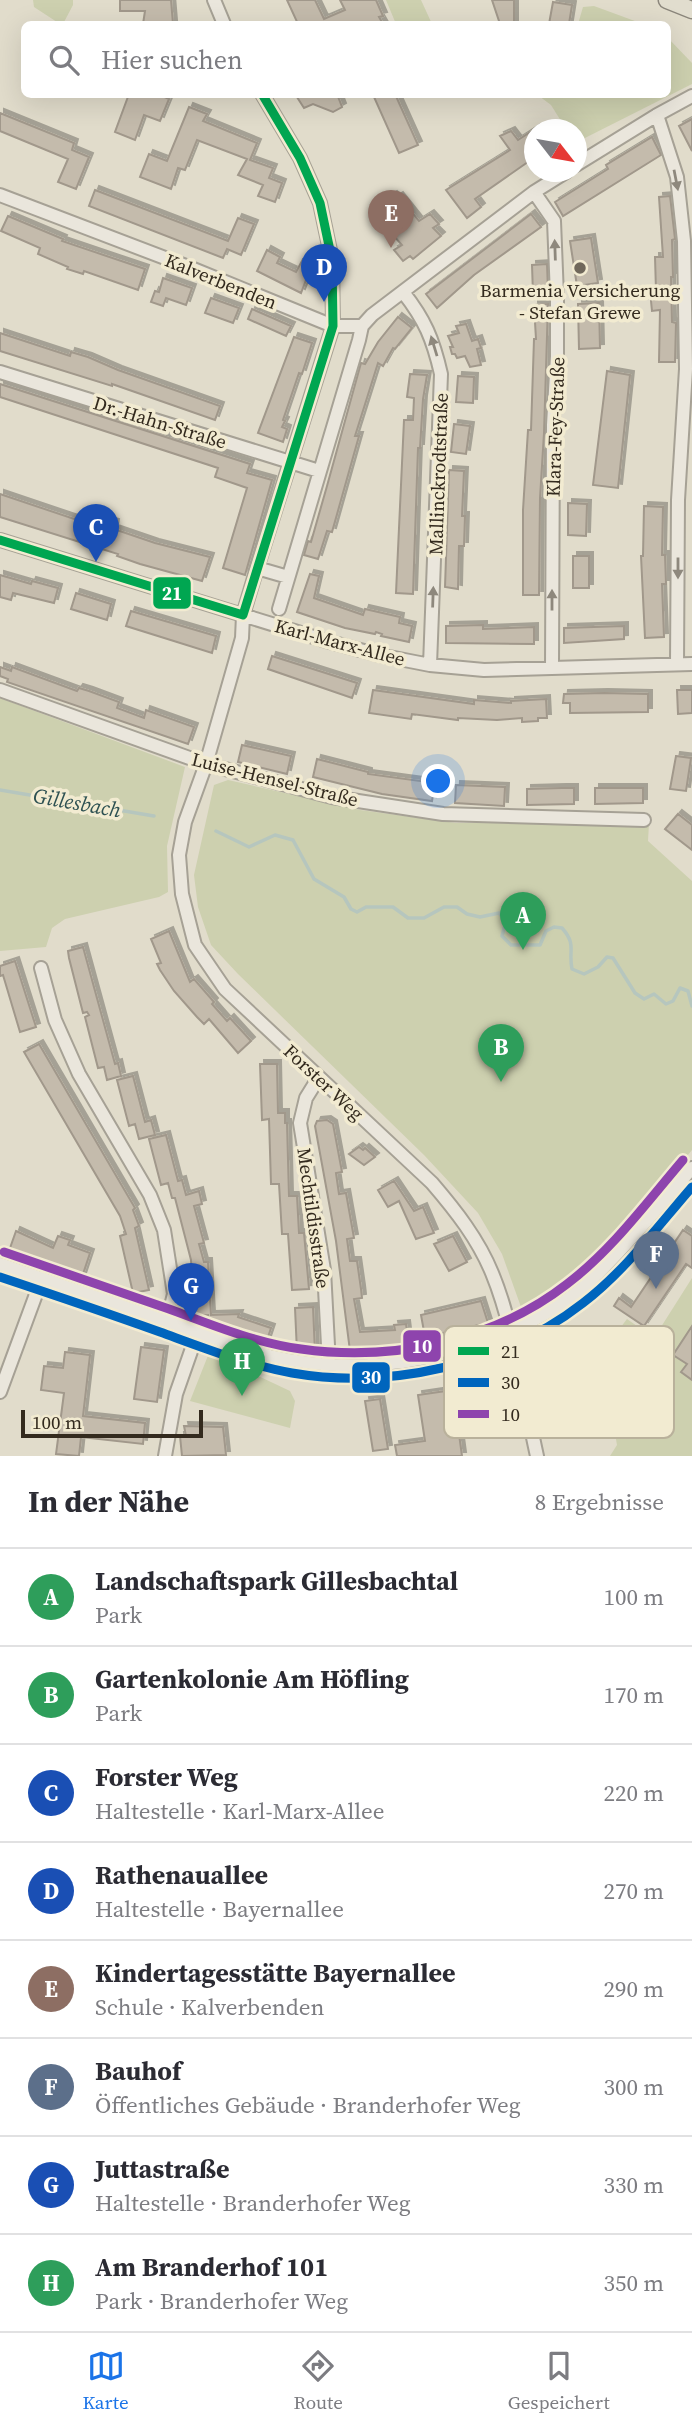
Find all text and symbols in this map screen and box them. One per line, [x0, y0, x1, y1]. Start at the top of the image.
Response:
search box [21, 21, 671, 98]
icon: search [45, 41, 83, 79]
text: Hier suchen [101, 42, 243, 78]
north arrow [524, 119, 587, 182]
one-way arrow [671, 169, 682, 191]
pin: E [368, 190, 414, 248]
one-way arrow [549, 239, 560, 261]
pin: D [301, 244, 347, 302]
street label: Kalverbenden [161, 247, 281, 315]
marker: Barmenia Versicherung - Stefan Grewe [572, 260, 588, 276]
place label: Barmenia Versicherung - Stefan Grewe [480, 277, 680, 325]
one-way arrow [428, 336, 438, 357]
street label: Klara-Fey-Straße [540, 356, 570, 498]
street label: Dr.-Hahn-Straße [90, 389, 230, 455]
street label: Mallinckrodtstraße [422, 392, 454, 556]
pin: C [73, 504, 119, 562]
one-way arrow [672, 557, 684, 579]
line badge: 21 [152, 576, 192, 610]
text: 21 [162, 580, 182, 606]
one-way arrow [428, 586, 439, 608]
one-way arrow [546, 589, 558, 611]
street label: Karl-Marx-Allee [272, 612, 408, 672]
street label: Luise-Hensel-Straße [189, 746, 361, 812]
your location [421, 764, 455, 798]
water label: Gillesbach [31, 781, 124, 825]
pin: A [500, 892, 546, 950]
pin: B [478, 1024, 524, 1082]
street label: Forster Weg [278, 1038, 370, 1126]
street label: Mechtildisstraße [291, 1146, 337, 1290]
pin: F [633, 1231, 679, 1289]
pin: G [168, 1263, 214, 1321]
legend [444, 1326, 674, 1438]
line badge: 10 [402, 1329, 442, 1363]
text: 10 [412, 1333, 432, 1359]
pin: H [219, 1338, 265, 1396]
text: 21 [501, 1338, 520, 1364]
line badge: 30 [351, 1361, 391, 1394]
text: 30 [361, 1364, 381, 1390]
text: 30 [501, 1369, 520, 1395]
text: 10 [501, 1401, 520, 1427]
scale bar [21, 1407, 203, 1439]
text: 100 m [32, 1409, 82, 1435]
text: In der Nähe [28, 1481, 189, 1522]
text: 8 Ergebnisse [535, 1486, 664, 1518]
text: Landschaftspark Gillesbachtal [95, 1563, 458, 1599]
text: A [43, 1581, 59, 1613]
text: 100 m [603, 1581, 664, 1613]
text: Park [95, 1599, 142, 1631]
text: Gartenkolonie Am Höfling [95, 1661, 409, 1697]
text: B [44, 1679, 58, 1711]
text: 170 m [603, 1679, 664, 1711]
text: Park [95, 1697, 142, 1729]
text: Forster Weg [95, 1759, 238, 1795]
text: C [44, 1777, 58, 1809]
text: 220 m [603, 1777, 664, 1809]
text: Haltestelle · Karl-Marx-Allee [95, 1795, 385, 1827]
text: Rathenauallee [95, 1857, 268, 1893]
text: D [43, 1875, 59, 1907]
text: 270 m [603, 1875, 664, 1907]
text: Haltestelle · Bayernallee [95, 1893, 344, 1925]
text: Kindertagesstätte Bayernallee [95, 1955, 456, 1991]
text: E [44, 1973, 58, 2005]
text: 290 m [603, 1973, 664, 2005]
text: Schule · Kalverbenden [95, 1991, 325, 2023]
text: Bauhof [95, 2053, 181, 2089]
text: F [44, 2071, 58, 2103]
text: 300 m [603, 2071, 664, 2103]
text: Öffentliches Gebäude · Branderhofer Weg [95, 2089, 521, 2121]
text: Juttastraße [95, 2151, 229, 2187]
text: G [43, 2169, 59, 2201]
text: 330 m [603, 2169, 664, 2201]
text: Haltestelle · Branderhofer Weg [95, 2187, 411, 2219]
text: Am Branderhof 101 [95, 2249, 328, 2285]
text: H [42, 2267, 60, 2299]
text: 350 m [603, 2267, 664, 2299]
text: Park · Branderhofer Weg [95, 2285, 348, 2317]
tab: Karte [82, 2347, 129, 2415]
tab: Route [294, 2347, 343, 2415]
tab: Gespeichert [508, 2347, 610, 2415]

